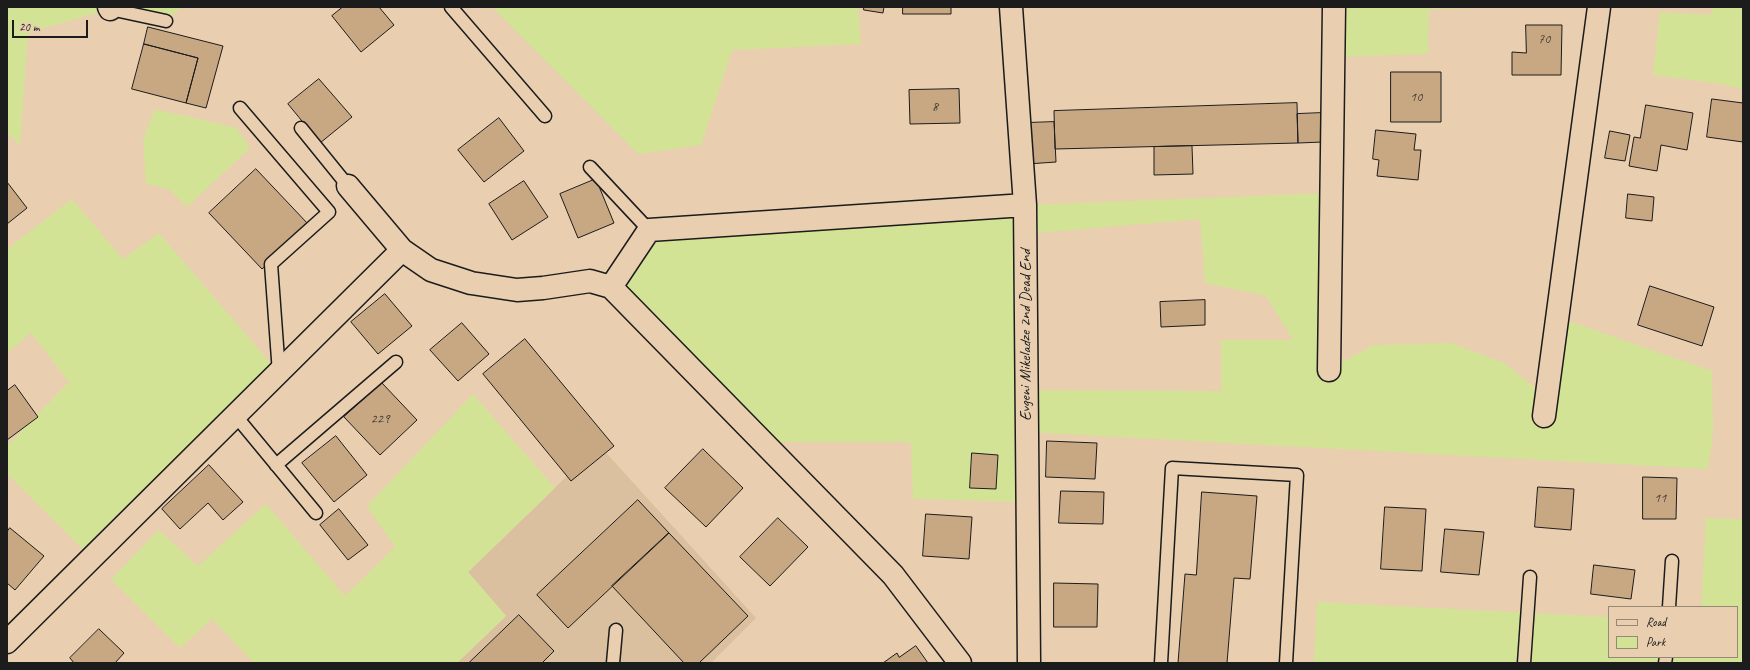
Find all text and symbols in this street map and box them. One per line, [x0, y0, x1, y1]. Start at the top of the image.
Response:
scale bar [14, 12, 90, 38]
text: 20 m [19, 19, 39, 35]
house number: 70 [1538, 31, 1550, 47]
house number: 10 [1410, 89, 1422, 105]
house number: 8 [932, 99, 938, 115]
street label: Evgeni Mikeladze 2nd Dead End [1016, 249, 1036, 421]
house number: 229 [371, 411, 389, 427]
house number: 11 [1654, 490, 1666, 506]
legend [1608, 606, 1738, 658]
text: Road [1646, 614, 1666, 630]
text: Park [1646, 634, 1665, 650]

